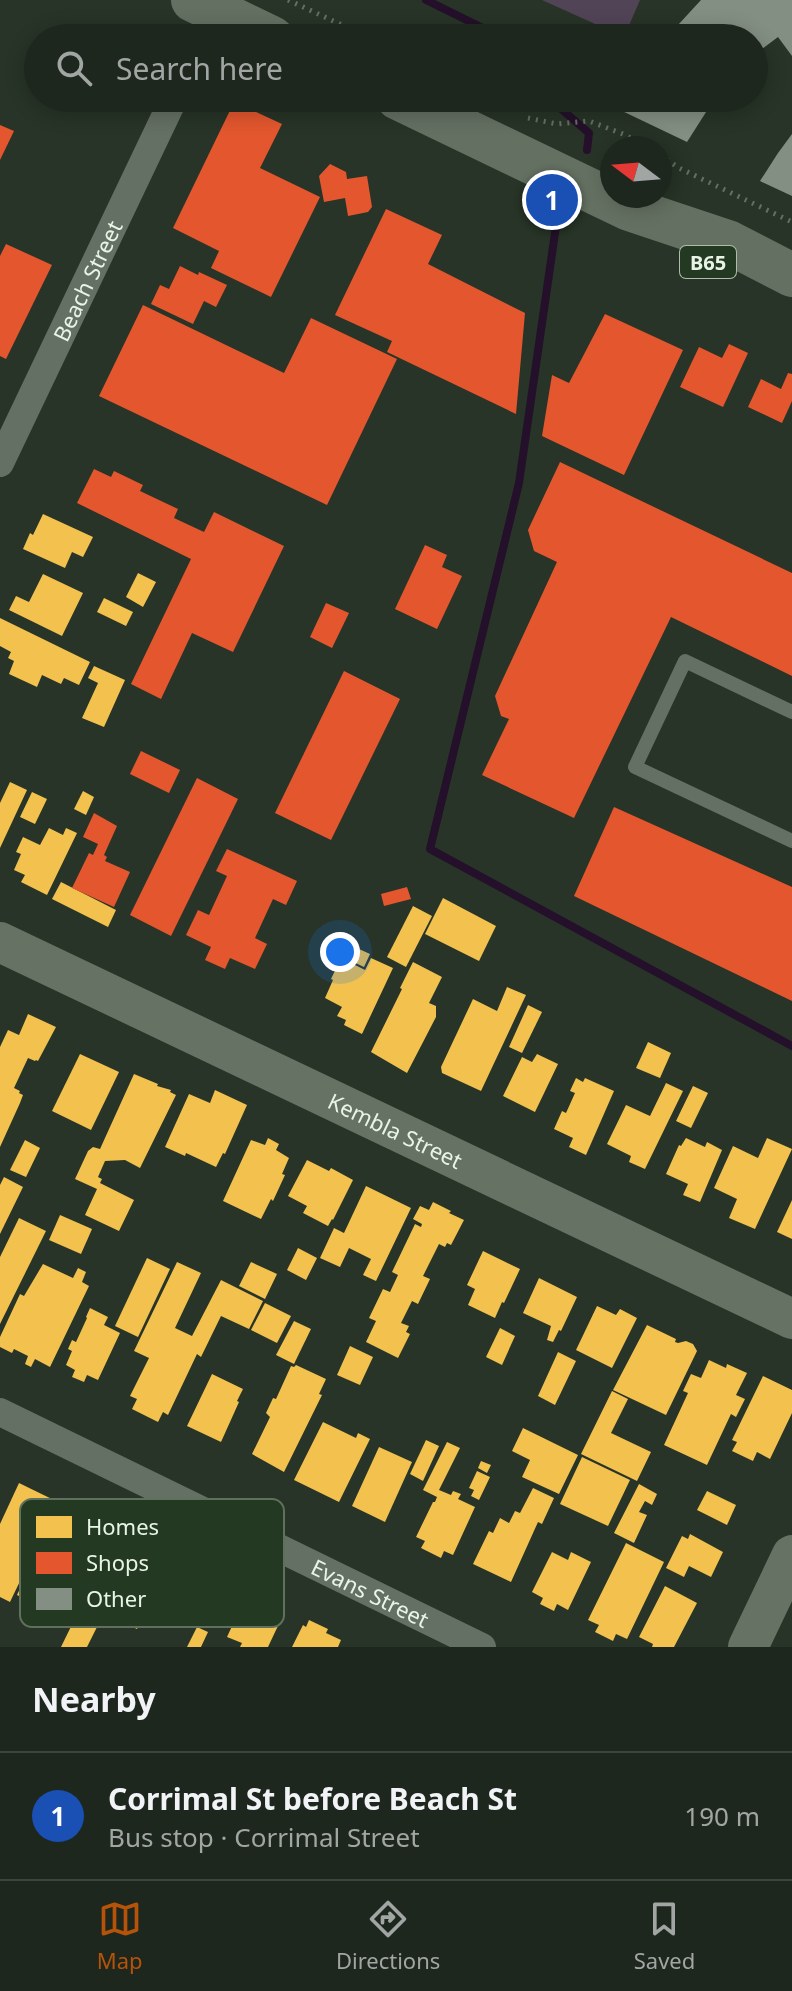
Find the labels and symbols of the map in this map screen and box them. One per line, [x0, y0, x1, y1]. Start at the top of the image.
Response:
north arrow [600, 136, 672, 208]
pin: 1 [526, 170, 578, 230]
street label: Beach Street [45, 215, 129, 346]
road number: B65 [680, 246, 736, 278]
your location [320, 932, 360, 972]
street label: Kembla Street [323, 1085, 468, 1175]
legend [20, 1499, 284, 1627]
text: Homes [86, 1511, 159, 1541]
text: Shops [86, 1547, 149, 1577]
street label: Evans Street [307, 1551, 434, 1634]
text: Other [86, 1583, 146, 1613]

